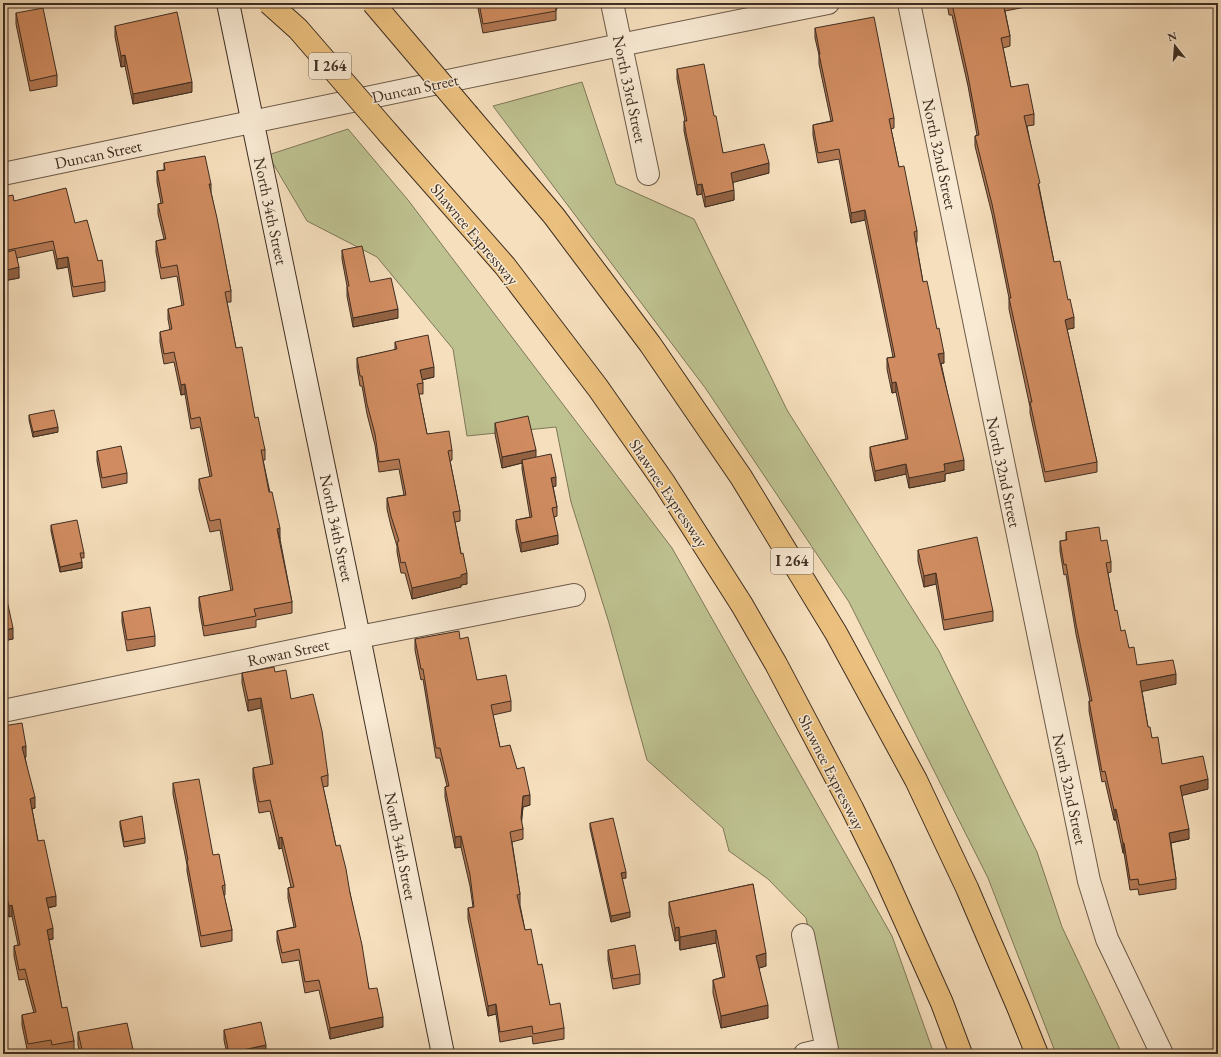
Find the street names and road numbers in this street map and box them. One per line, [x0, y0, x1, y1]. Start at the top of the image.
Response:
street label: North 33rd Street [608, 33, 651, 145]
road number: I 264 [309, 53, 351, 79]
street label: Duncan Street [370, 69, 461, 108]
street label: North 32nd Street [918, 97, 961, 211]
street label: Duncan Street [53, 135, 144, 174]
street label: North 34th Street [249, 155, 292, 267]
street label: Shawnee Expressway [426, 179, 524, 290]
street label: North 32nd Street [982, 415, 1025, 529]
street label: Shawnee Expressway [624, 435, 713, 553]
street label: North 34th Street [315, 472, 358, 584]
road number: I 264 [771, 548, 813, 574]
street label: Rowan Street [245, 634, 331, 671]
street label: Shawnee Expressway [793, 711, 870, 834]
street label: North 32nd Street [1048, 732, 1091, 846]
street label: North 34th Street [380, 790, 421, 902]

